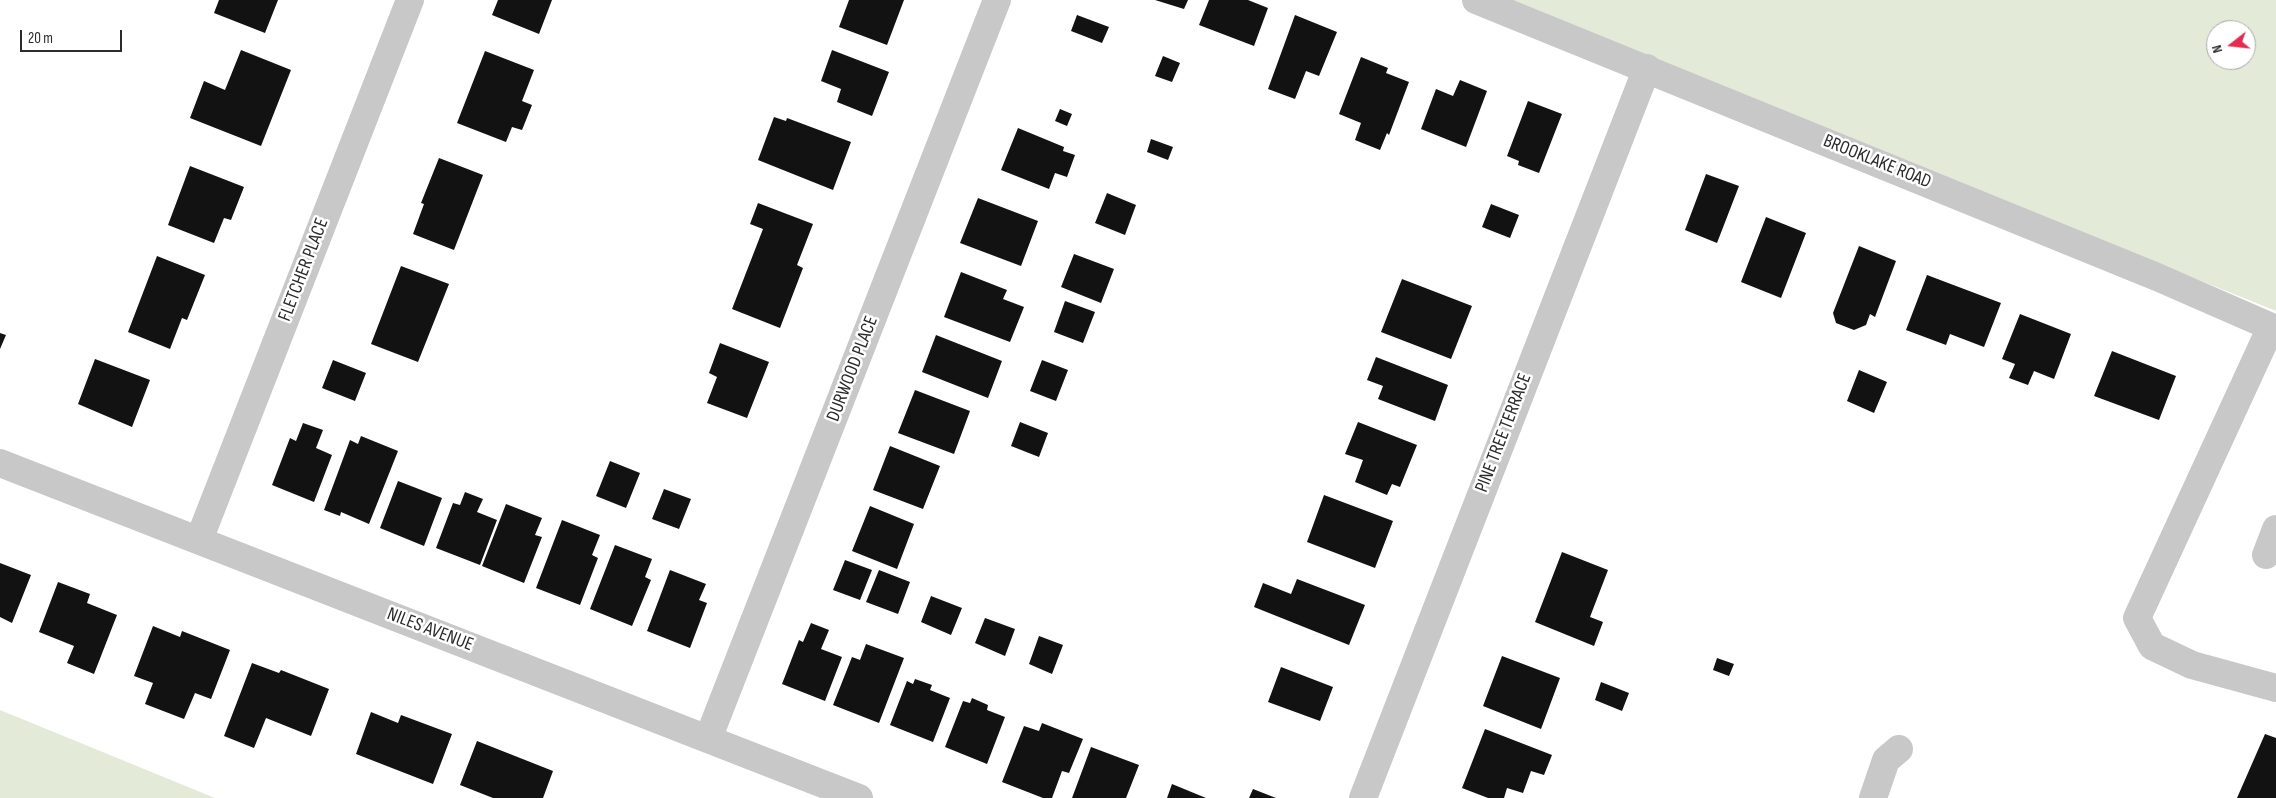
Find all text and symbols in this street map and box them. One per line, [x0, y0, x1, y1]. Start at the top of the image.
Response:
scale bar [22, 20, 125, 52]
north arrow [2206, 20, 2256, 70]
text: 20 m [28, 29, 53, 48]
text: N [2208, 43, 2226, 55]
street label: BROOKLAKE ROAD [1820, 130, 1934, 194]
street label: FLETCHER PLACE [274, 215, 334, 325]
street label: DURWOOD PLACE [822, 313, 884, 425]
street label: PINE TREE TERRACE [1471, 370, 1537, 496]
street label: NILES AVENUE [384, 603, 476, 657]

